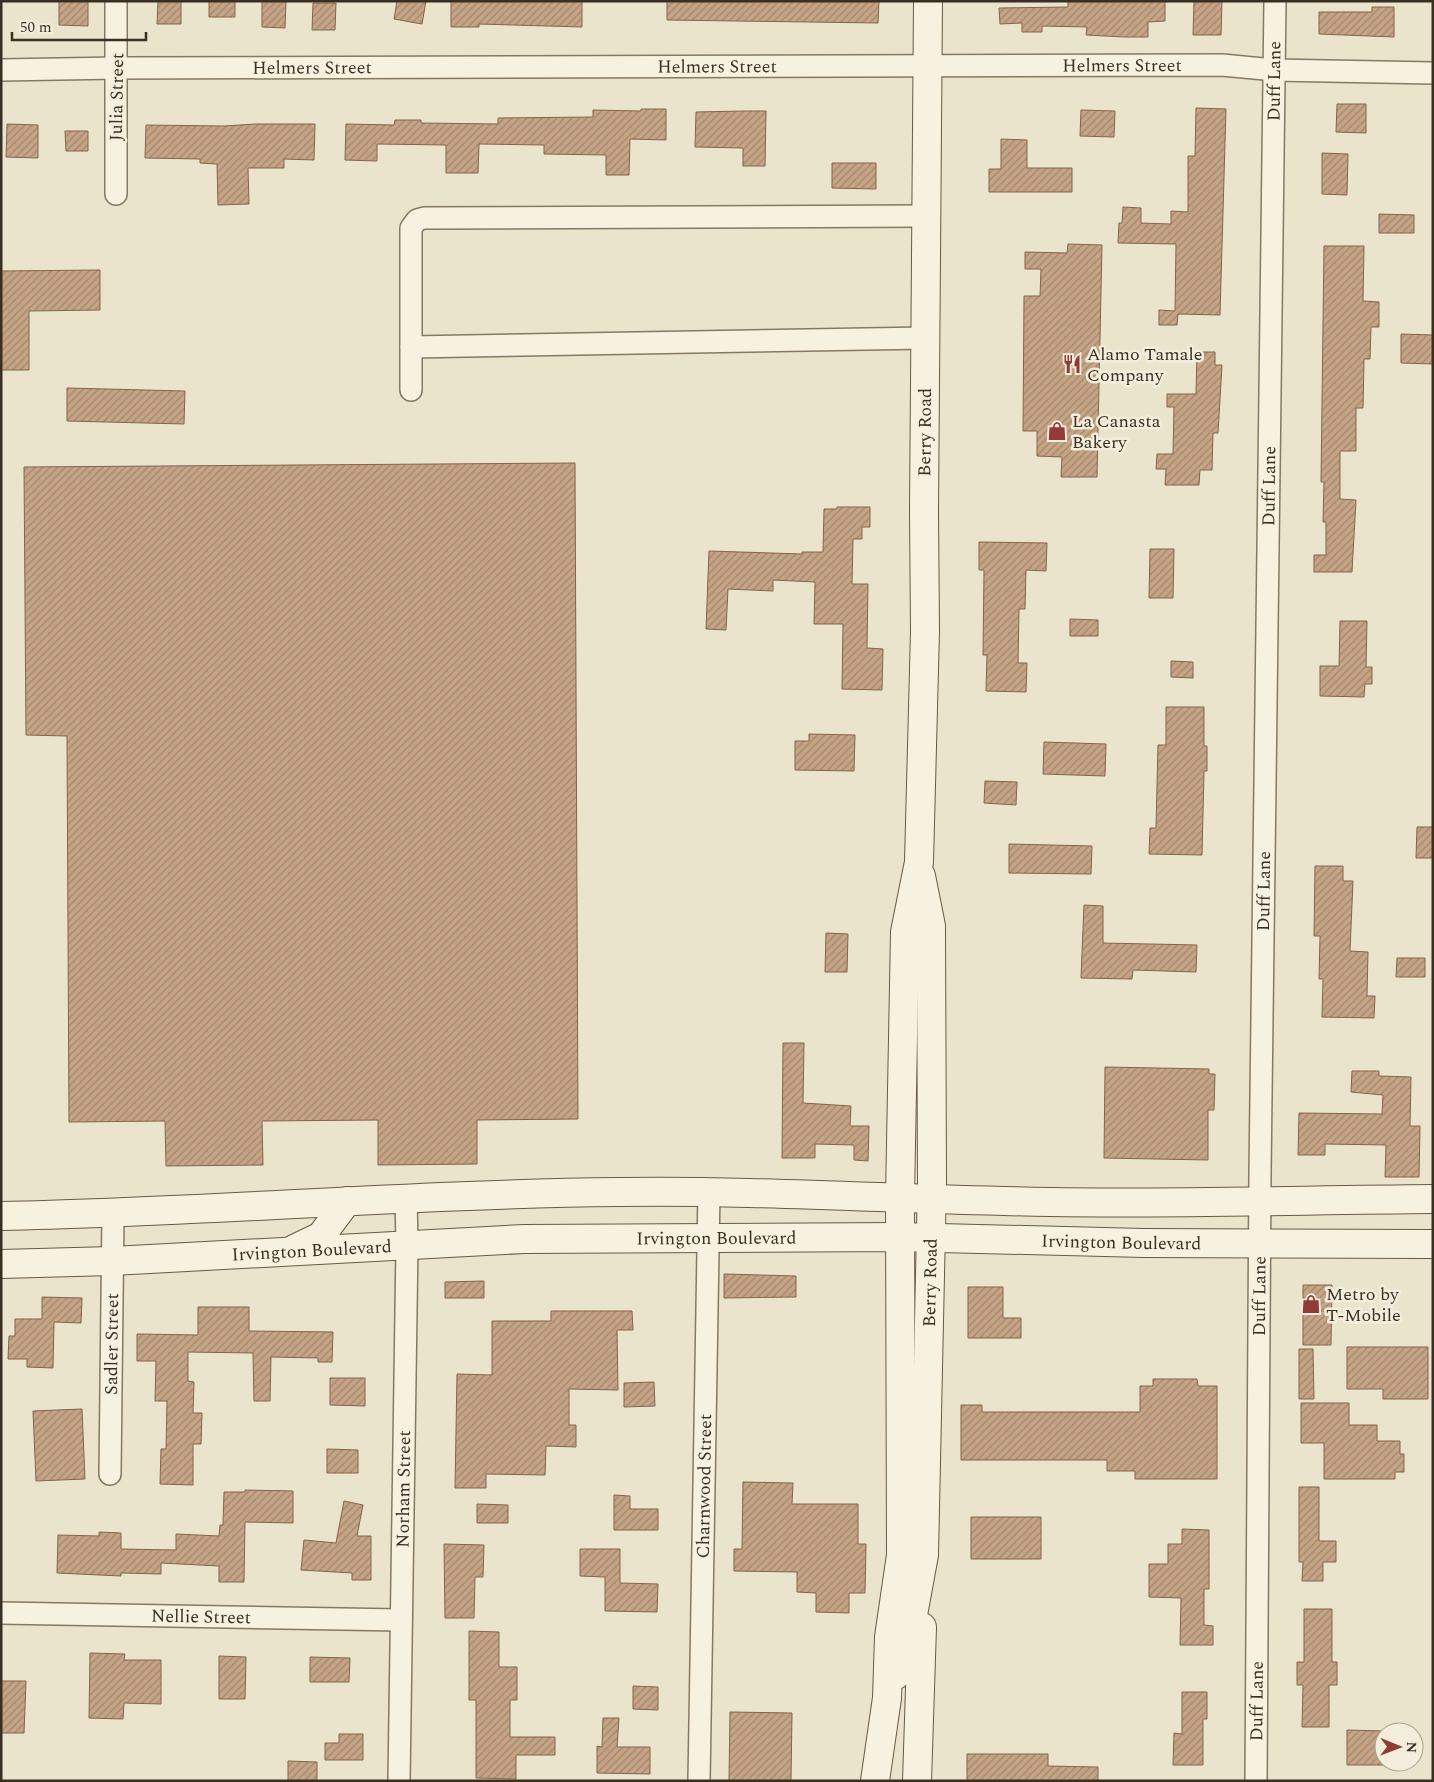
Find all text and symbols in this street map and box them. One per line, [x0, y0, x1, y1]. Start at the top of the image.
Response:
scale bar [12, 10, 146, 42]
text: 50 m [20, 16, 52, 39]
street label: Duff Lane [1260, 41, 1288, 121]
street label: Helmers Street [1062, 52, 1182, 79]
street label: Julia Street [103, 53, 131, 141]
street label: Helmers Street [657, 53, 777, 80]
street label: Helmers Street [252, 54, 372, 81]
place label: Alamo Tamale Company [1087, 341, 1202, 389]
restaurant icon: Alamo Tamale Company [1061, 353, 1083, 375]
street label: Berry Road [911, 388, 938, 477]
place label: La Canasta Bakery [1072, 408, 1161, 456]
shop icon: La Canasta Bakery [1046, 420, 1068, 442]
street label: Duff Lane [1255, 446, 1283, 526]
street label: Duff Lane [1250, 851, 1278, 931]
street label: Irvington Boulevard [636, 1224, 797, 1252]
street label: Irvington Boulevard [1041, 1227, 1202, 1257]
street label: Irvington Boulevard [231, 1233, 392, 1268]
street label: Berry Road [915, 1238, 944, 1327]
street label: Duff Lane [1245, 1256, 1273, 1336]
place label: Metro by T-Mobile [1326, 1281, 1401, 1329]
street label: Sadler Street [97, 1293, 126, 1395]
shop icon: Metro by T-Mobile [1300, 1293, 1322, 1315]
street label: Charnwood Street [689, 1413, 719, 1559]
street label: Norham Street [389, 1430, 418, 1548]
street label: Nellie Street [151, 1602, 251, 1631]
street label: Duff Lane [1243, 1661, 1270, 1741]
north arrow [1374, 1722, 1424, 1772]
text: N [1401, 1741, 1422, 1753]

